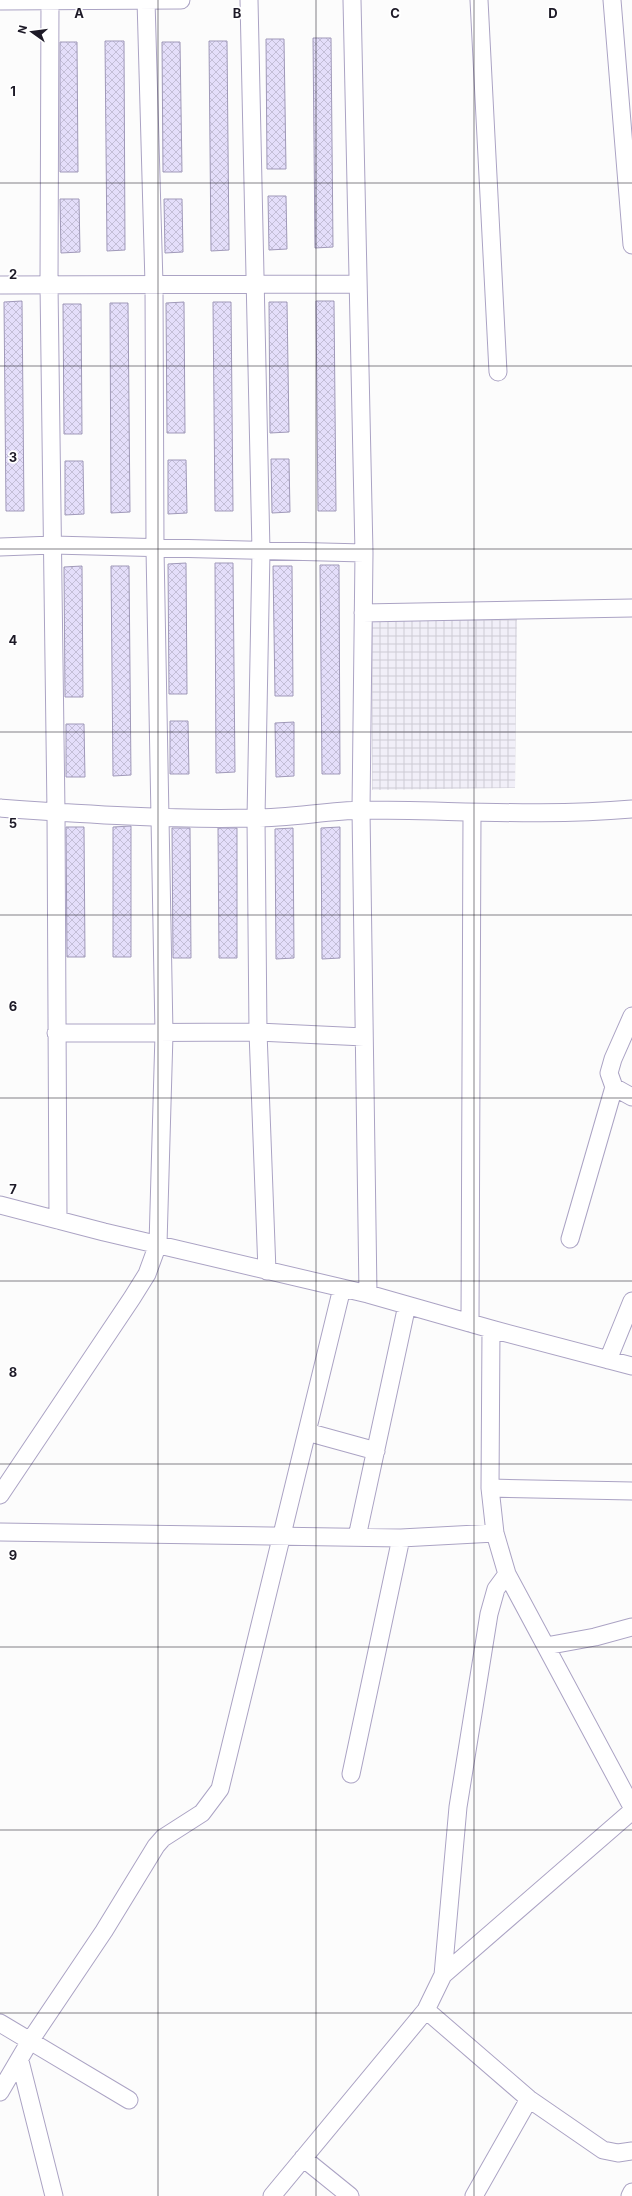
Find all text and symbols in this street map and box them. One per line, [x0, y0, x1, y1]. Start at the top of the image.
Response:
text: A [74, 5, 84, 21]
text: B [233, 5, 242, 21]
text: C [390, 5, 400, 21]
text: D [548, 5, 558, 21]
north arrow [12, 12, 52, 52]
text: N [14, 24, 30, 35]
text: 1 [10, 83, 16, 99]
text: 2 [9, 266, 17, 282]
text: 3 [9, 449, 17, 465]
text: 4 [9, 632, 18, 648]
text: 5 [9, 815, 17, 831]
text: 6 [9, 998, 17, 1014]
text: 7 [9, 1181, 17, 1197]
text: 8 [9, 1364, 17, 1380]
text: 9 [9, 1547, 17, 1563]

